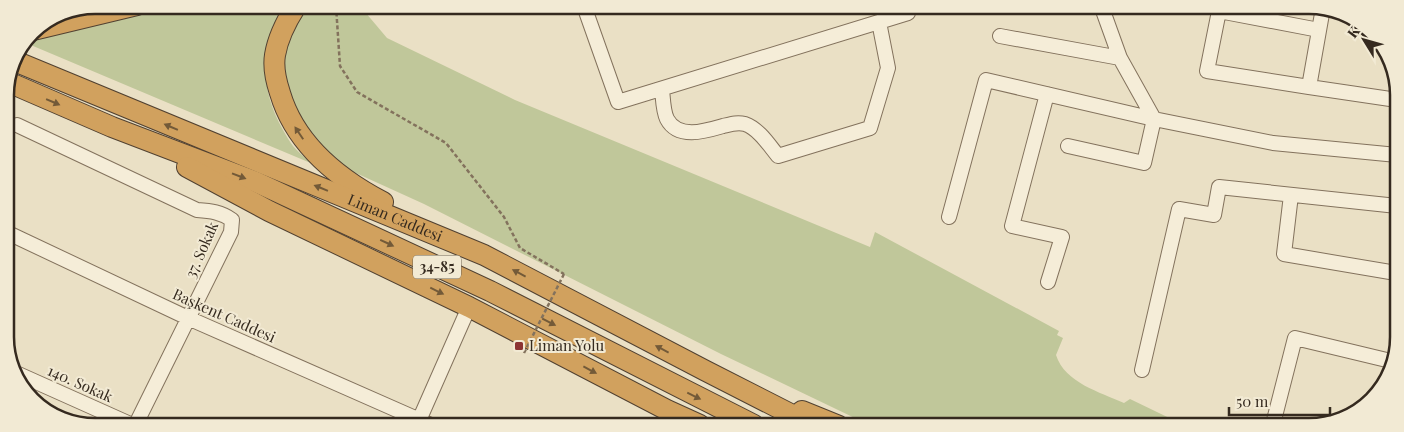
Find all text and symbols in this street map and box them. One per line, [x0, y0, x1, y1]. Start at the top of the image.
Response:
north arrow [1339, 15, 1389, 65]
text: K [1343, 21, 1364, 42]
one-way arrow [46, 98, 60, 106]
one-way arrow [164, 122, 178, 130]
one-way arrow [294, 126, 304, 140]
one-way arrow [232, 173, 247, 180]
one-way arrow [314, 184, 328, 192]
street label: Liman Caddesi [345, 189, 446, 246]
street label: 37. Sokak [180, 218, 223, 281]
one-way arrow [380, 240, 394, 248]
road number: 34-85 [413, 256, 461, 278]
one-way arrow [511, 269, 526, 277]
street label: Başkent Caddesi [170, 283, 280, 347]
one-way arrow [429, 287, 444, 296]
one-way arrow [542, 318, 556, 326]
place label: Liman Yolu [529, 335, 604, 355]
marker: Liman Yolu [513, 340, 525, 352]
one-way arrow [656, 344, 669, 353]
street label: 140. Sokak [45, 360, 117, 407]
one-way arrow [583, 366, 597, 374]
scale bar [1229, 384, 1330, 416]
text: 50 m [1236, 391, 1269, 411]
one-way arrow [687, 392, 701, 400]

